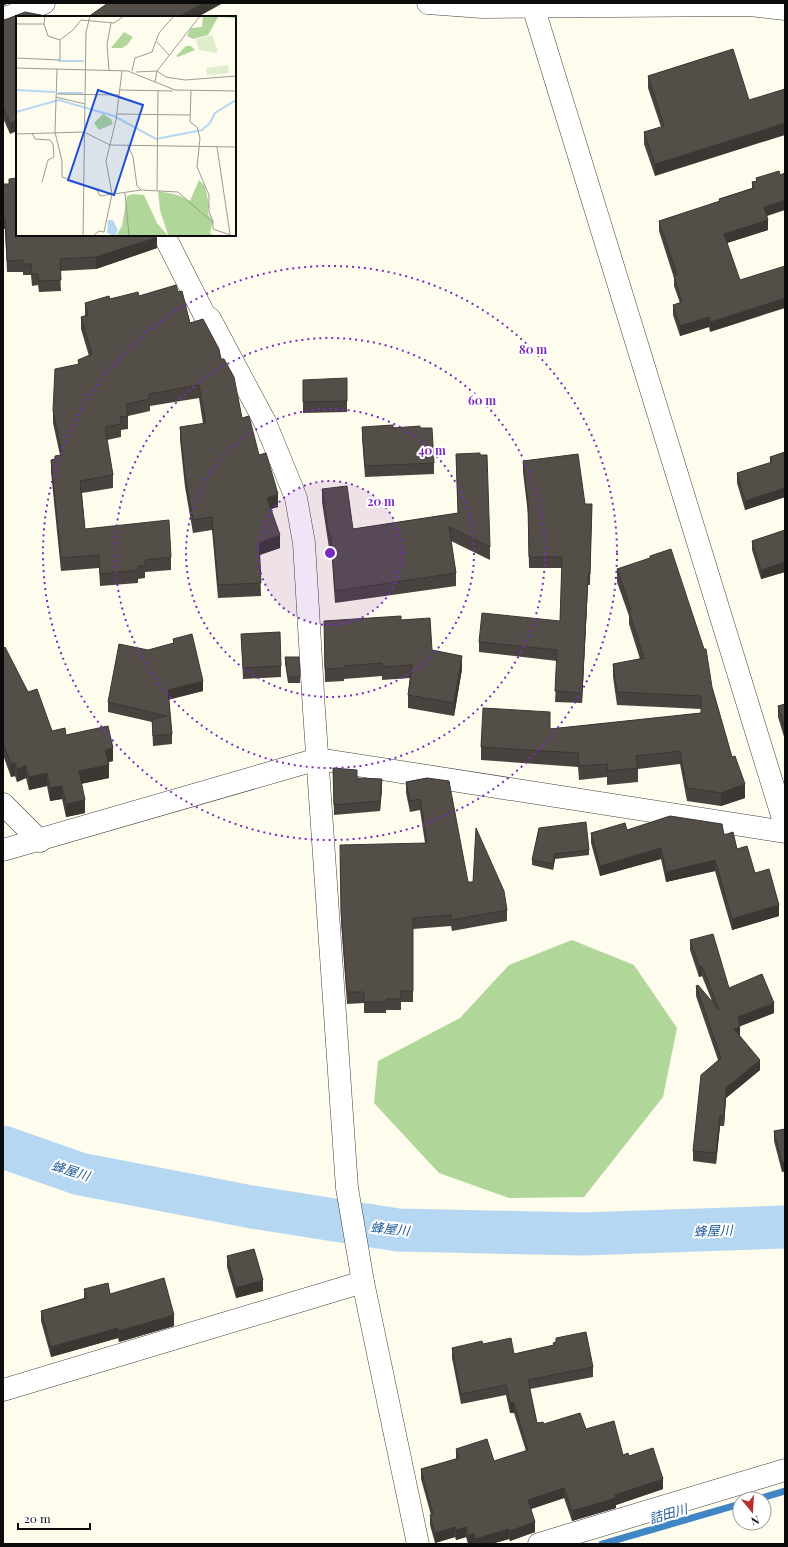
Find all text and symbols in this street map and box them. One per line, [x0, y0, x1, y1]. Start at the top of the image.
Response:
inset map [16, 16, 236, 236]
text: 80 m [519, 341, 547, 357]
text: 60 m [468, 392, 496, 408]
text: 40 m [418, 442, 446, 458]
text: 20 m [367, 493, 395, 509]
centre of rings [323, 546, 337, 560]
water label: 蜂屋川 [50, 1156, 94, 1184]
water label: 蜂屋川 [370, 1218, 412, 1239]
water label: 蜂屋川 [693, 1221, 735, 1239]
north arrow [732, 1491, 772, 1531]
water label: 詰田川 [647, 1499, 691, 1527]
scale bar [18, 1505, 90, 1531]
text: 20 m [24, 1510, 51, 1526]
text: N [749, 1513, 761, 1529]

